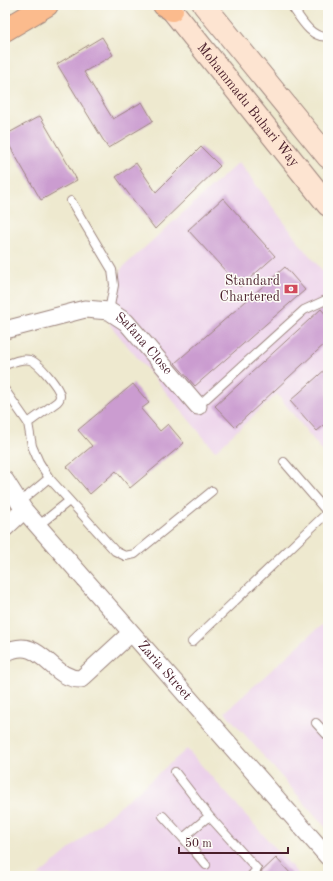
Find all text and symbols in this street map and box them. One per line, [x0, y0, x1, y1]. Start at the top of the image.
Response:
street label: Mohammadu Buhari Way [194, 40, 302, 170]
place label: Standard Chartered [220, 274, 280, 304]
bank icon: Standard Chartered [283, 281, 299, 297]
street label: Safana Close [113, 310, 175, 377]
street label: Zaria Street [135, 638, 194, 703]
scale bar [179, 829, 288, 855]
text: 50 m [185, 837, 212, 850]

